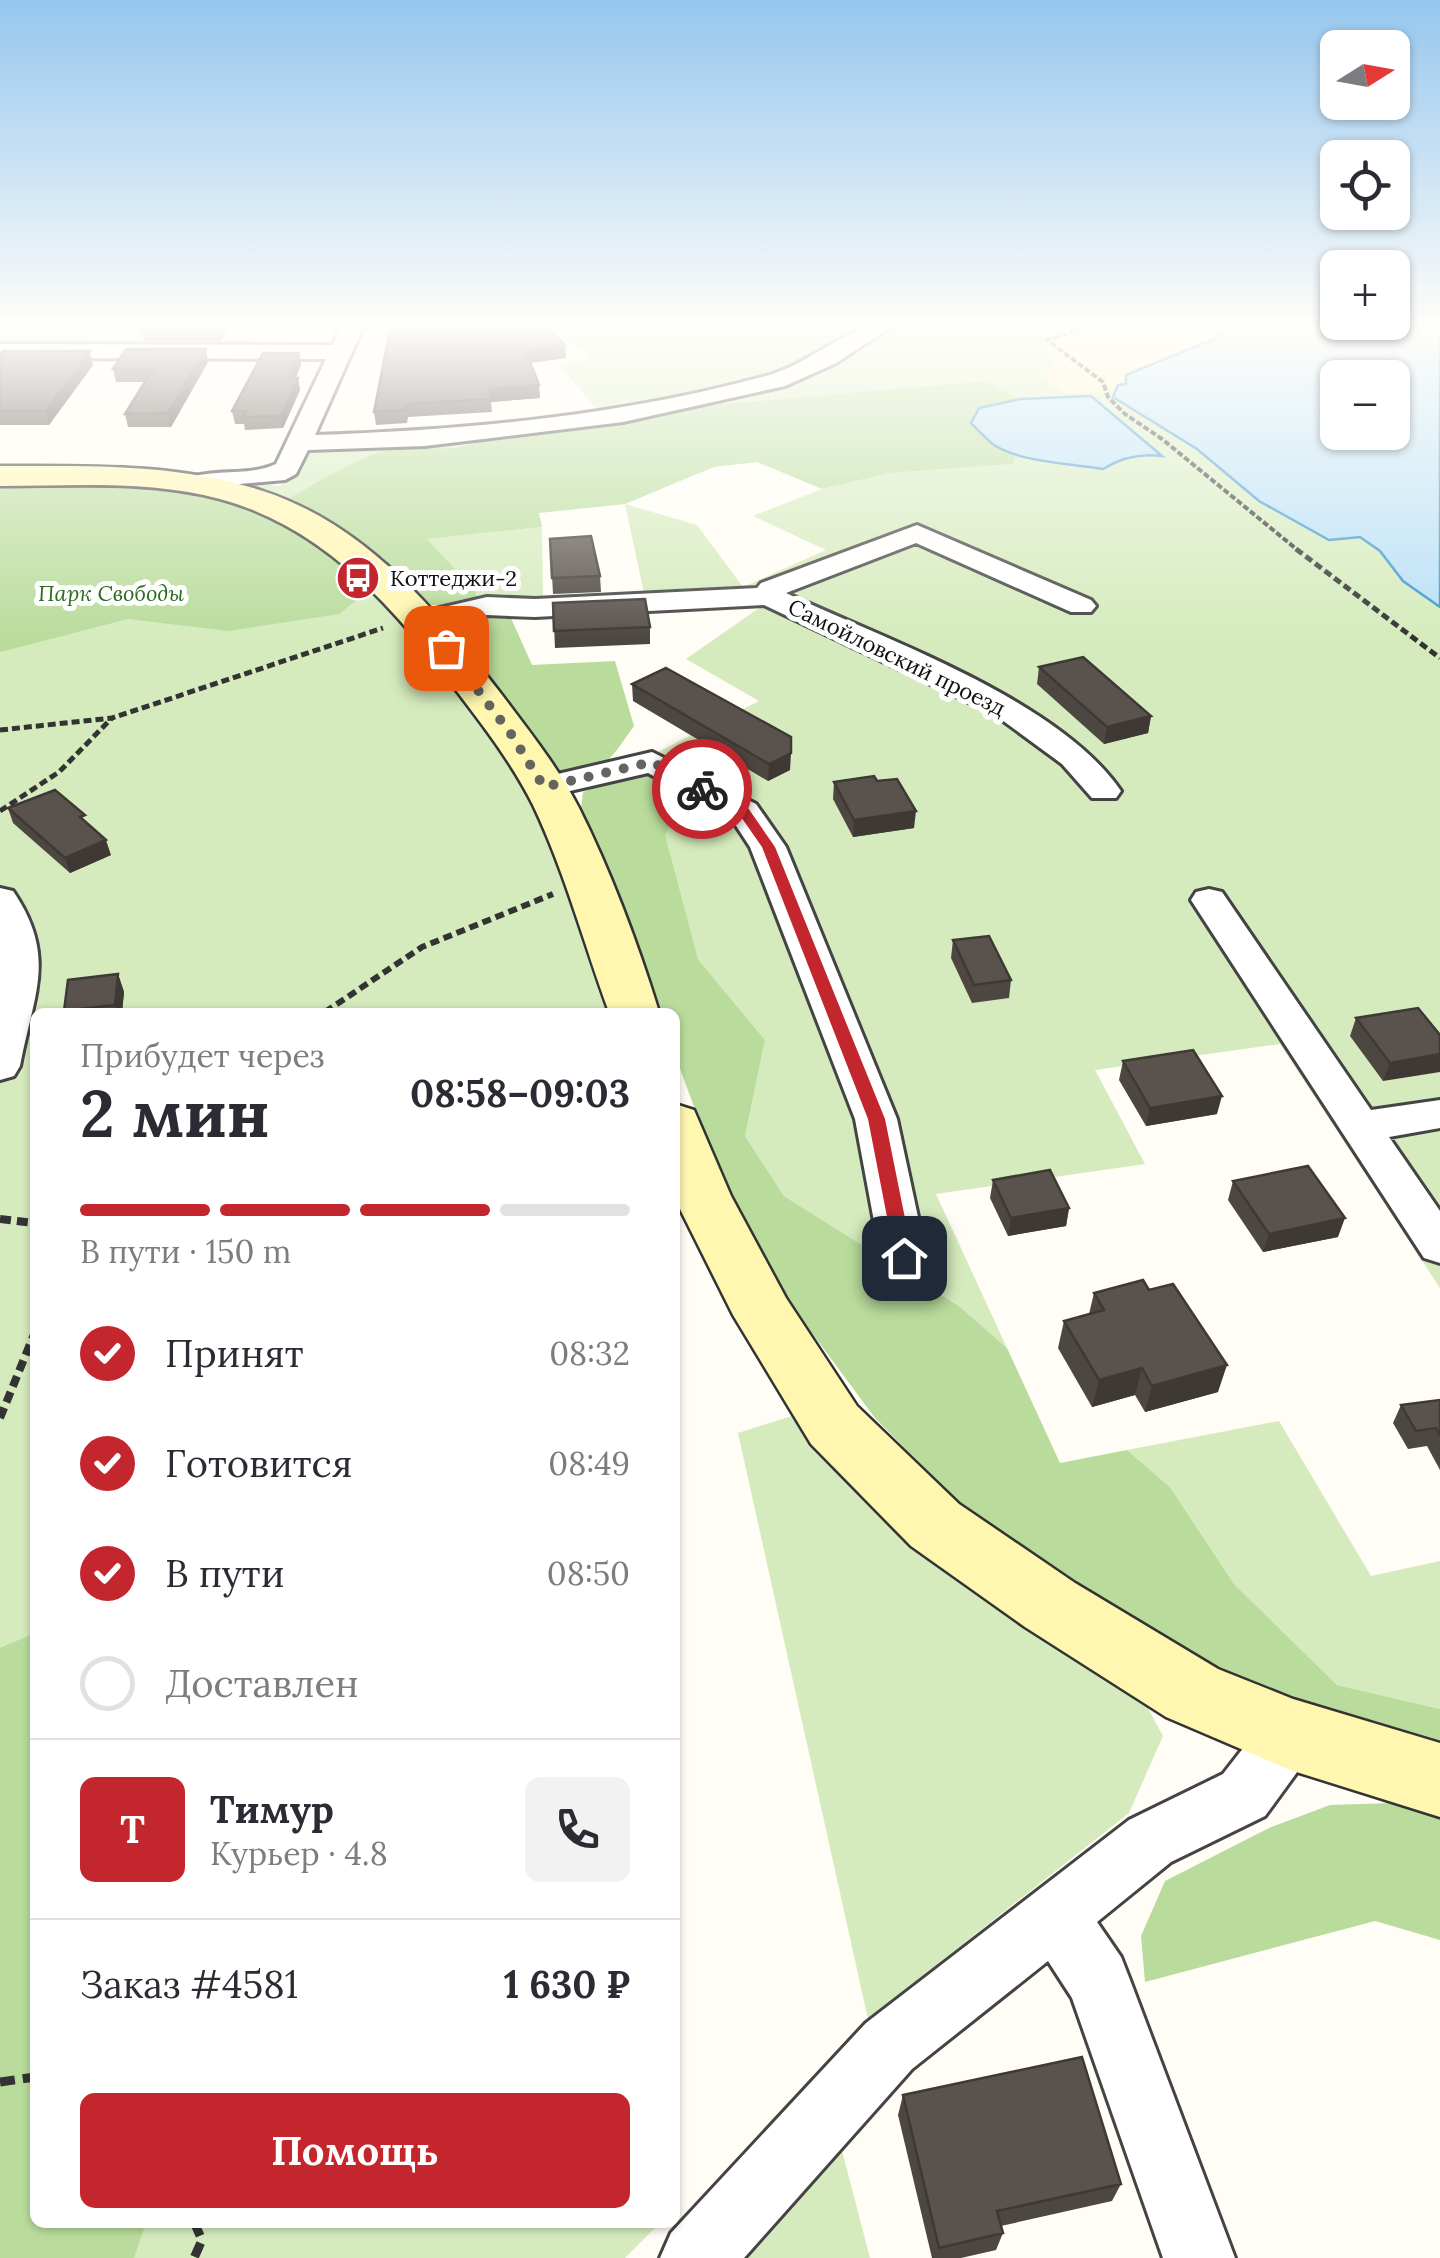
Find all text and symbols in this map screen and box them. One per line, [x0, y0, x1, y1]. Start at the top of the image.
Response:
north arrow [1320, 30, 1410, 120]
map controls [1320, 30, 1410, 450]
button: locate [1320, 140, 1410, 230]
button: + [1320, 250, 1410, 340]
button: − [1320, 360, 1410, 450]
bus stop icon: Коттеджи-2 [335, 555, 381, 601]
place label: Коттеджи-2 [390, 564, 517, 592]
park label: Парк Свободы [38, 579, 184, 607]
street label: Самойловский проезд [784, 592, 1010, 722]
pin [404, 606, 489, 691]
icon: bag [419, 621, 474, 676]
courier [652, 739, 752, 839]
icon: bike [675, 762, 730, 817]
text: Прибудет через [80, 1035, 324, 1076]
text: 08:58–09:03 [410, 1069, 630, 1117]
text: 2 мин [80, 1072, 270, 1155]
pin [862, 1216, 947, 1301]
text: В пути · 150 m [80, 1231, 291, 1272]
icon: home [877, 1231, 932, 1286]
icon: check [80, 1326, 135, 1381]
text: Принят [165, 1329, 304, 1377]
text: 08:32 [549, 1333, 630, 1374]
icon: check [80, 1436, 135, 1491]
text: Готовится [165, 1439, 352, 1487]
text: 08:49 [548, 1443, 630, 1484]
icon: check [80, 1546, 135, 1601]
text: В пути [165, 1549, 284, 1597]
text: 08:50 [547, 1553, 630, 1594]
text: Доставлен [165, 1659, 359, 1707]
button: phone [525, 1777, 630, 1882]
text: Тимур [210, 1785, 334, 1833]
text: Т [120, 1805, 145, 1853]
text: Курьер · 4.8 [210, 1833, 388, 1874]
text: Заказ #4581 [80, 1960, 298, 2008]
text: 1 630 ₽ [504, 1960, 630, 2008]
button: Помощь [80, 2093, 630, 2208]

